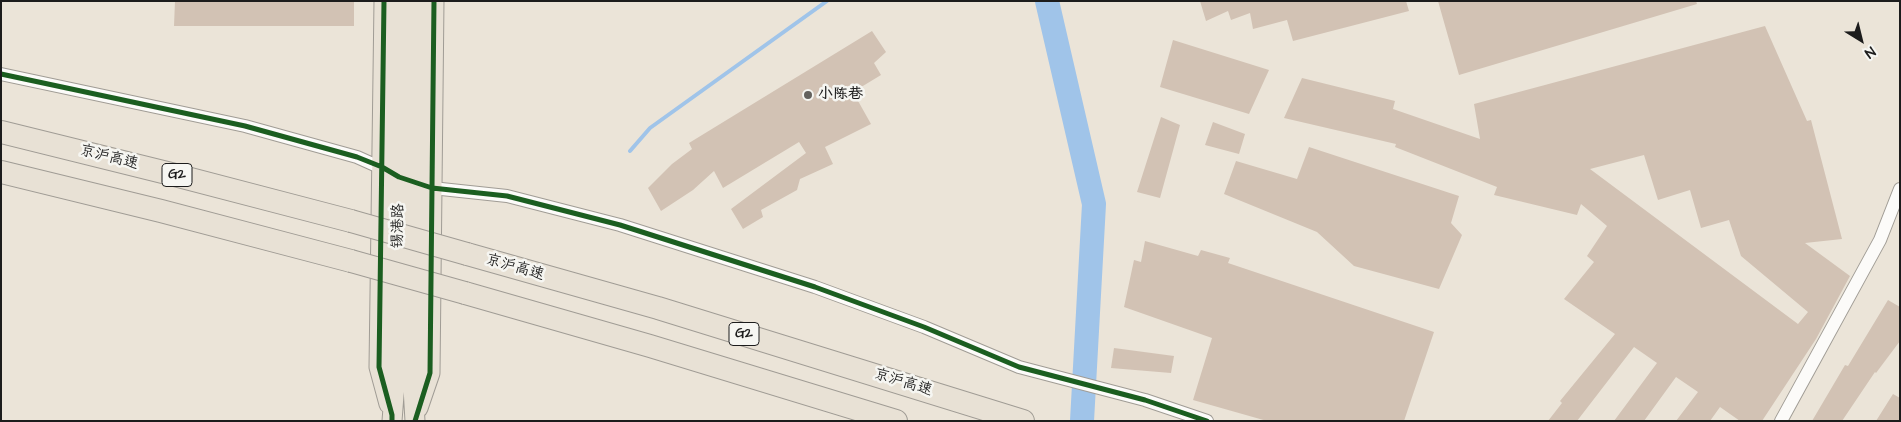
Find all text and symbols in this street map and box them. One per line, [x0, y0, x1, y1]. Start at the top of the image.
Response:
north arrow [1836, 15, 1886, 65]
text: N [1860, 41, 1879, 63]
place label: 小陈巷 [818, 86, 863, 104]
marker: 小陈巷 [802, 89, 814, 101]
street label: 京沪高速 [78, 142, 140, 174]
road number: G2 [162, 164, 192, 186]
street label: 锡港路 [390, 203, 408, 249]
street label: 京沪高速 [484, 251, 546, 285]
road number: G2 [729, 322, 759, 346]
street label: 京沪高速 [872, 366, 934, 400]

